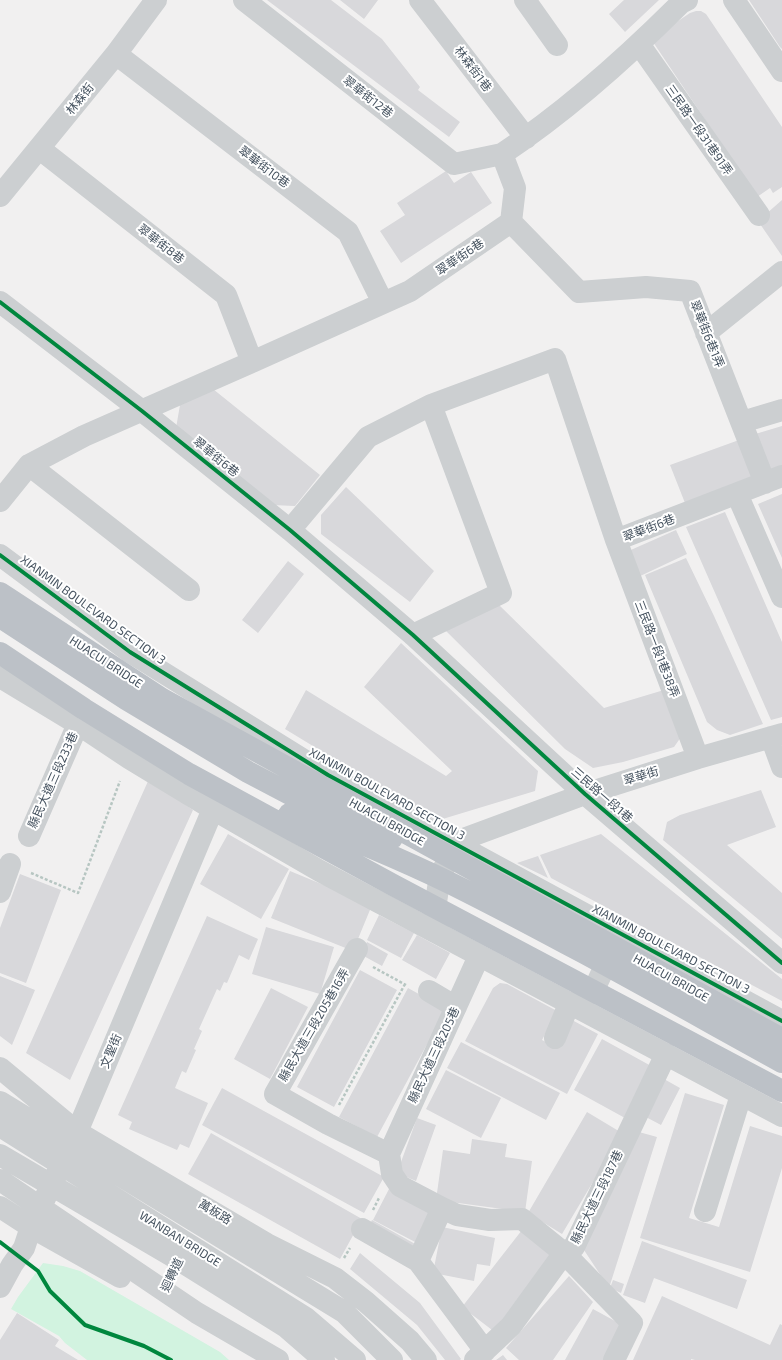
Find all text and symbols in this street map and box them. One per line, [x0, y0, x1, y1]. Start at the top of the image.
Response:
street label: 林森街1巷 [451, 44, 495, 94]
street label: 翠華街12巷 [340, 73, 396, 121]
street label: 林森街 [63, 80, 97, 118]
street label: 三民路一段31巷91弄 [662, 82, 736, 178]
street label: 翠華街10巷 [236, 143, 292, 191]
street label: 翠華街8巷 [135, 221, 187, 267]
street label: 翠華街6巷 [433, 236, 487, 278]
street label: 翠華街6巷1弄 [687, 298, 727, 370]
street label: 翠華街6巷 [190, 434, 242, 480]
street label: 翠華街6巷 [621, 511, 677, 545]
street label: XIANMIN BOULEVARD SECTION 3 [18, 552, 168, 668]
street label: 三民路一段1巷38弄 [632, 598, 682, 700]
street label: HUACUI BRIDGE [67, 633, 145, 691]
street label: 縣民大道三段233巷 [25, 730, 81, 830]
street label: XIANMIN BOULEVARD SECTION 3 [306, 745, 468, 843]
street label: 三民路一段1巷 [568, 764, 636, 826]
street label: 翠華街 [622, 764, 660, 788]
street label: HUACUI BRIDGE [347, 795, 427, 849]
street label: XIANMIN BOULEVARD SECTION 3 [590, 901, 752, 997]
street label: HUACUI BRIDGE [631, 951, 711, 1005]
street label: 縣民大道三段205巷16弄 [276, 966, 352, 1084]
street label: 縣民大道三段205巷 [405, 1005, 463, 1105]
street label: 文聖街 [97, 1032, 125, 1070]
street label: 縣民大道三段187巷 [568, 1148, 626, 1246]
street label: 萬板路 [196, 1197, 234, 1227]
street label: WANBAN BRIDGE [137, 1208, 223, 1270]
street label: 迴轉道 [158, 1256, 186, 1294]

